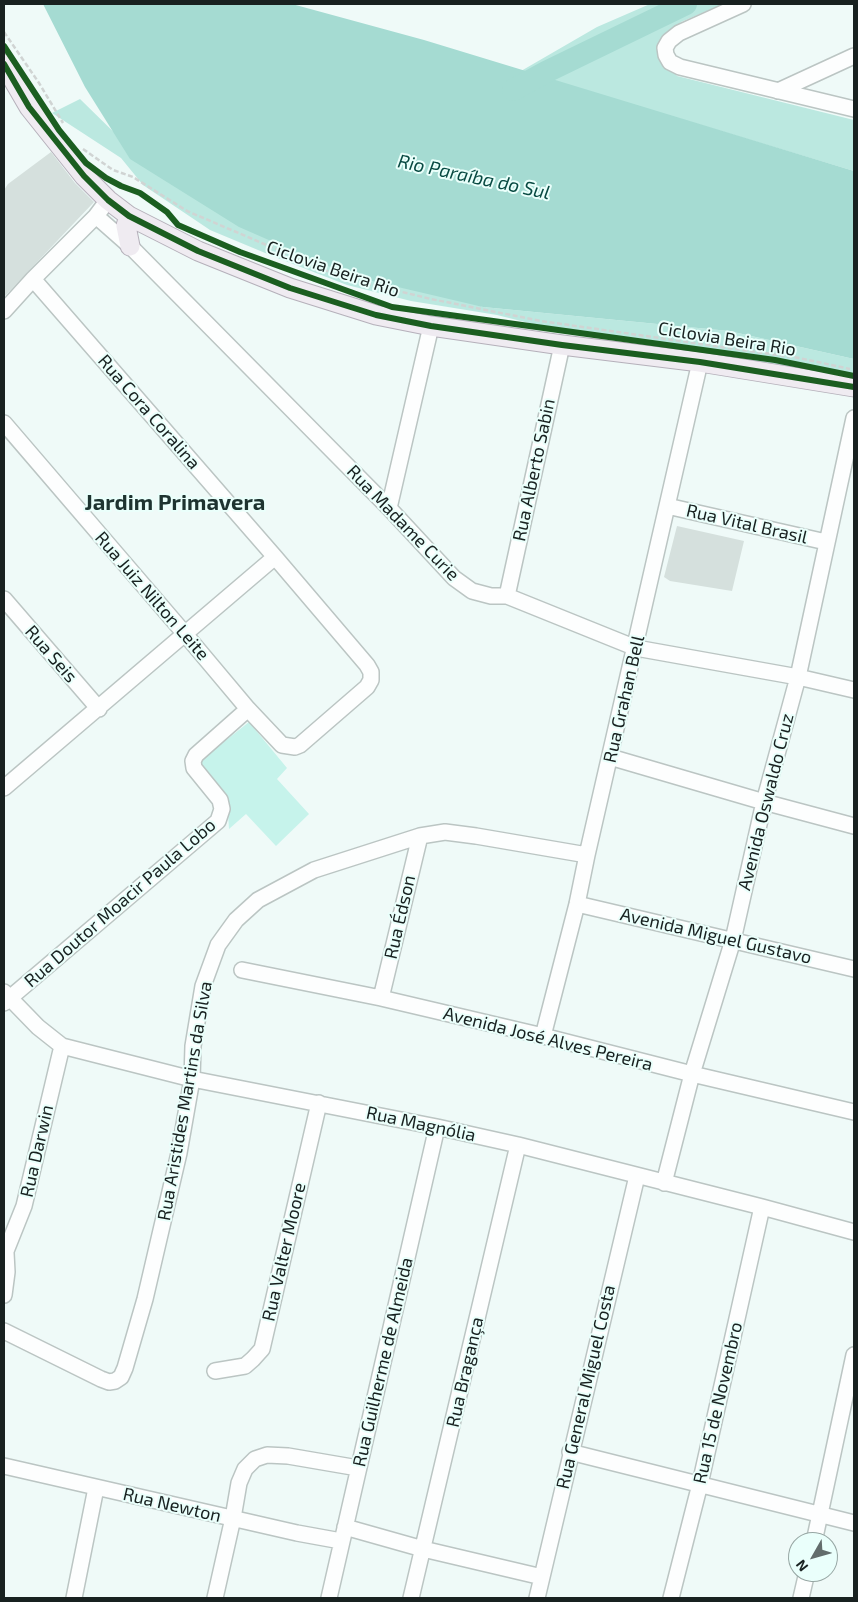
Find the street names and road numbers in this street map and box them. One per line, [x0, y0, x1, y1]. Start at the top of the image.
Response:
street label: Ciclovia Beira Rio [264, 236, 402, 302]
street label: Ciclovia Beira Rio [657, 317, 797, 361]
street label: Rua Cora Coralina [93, 350, 205, 474]
street label: Rua Alberto Sabin [508, 397, 560, 543]
street label: Rua Madame Curie [342, 461, 464, 585]
street label: Rua Vital Brasil [684, 500, 810, 548]
street label: Rua Juiz Nilton Leite [90, 527, 214, 665]
street label: Rua Seis [20, 621, 82, 687]
street label: Rua Grahan Bell [599, 633, 649, 765]
street label: Avenida Oswaldo Cruz [734, 711, 798, 893]
street label: Rua Doutor Moacir Paula Lobo [20, 814, 220, 992]
street label: Rua Édson [380, 873, 420, 961]
street label: Avenida Miguel Gustavo [618, 903, 814, 969]
street label: Rua Aristides Martins da Silva [153, 980, 217, 1222]
street label: Avenida José Alves Pereira [441, 1003, 655, 1075]
street label: Rua Magnólia [364, 1102, 478, 1146]
street label: Rua Darwin [16, 1103, 58, 1199]
street label: Rua Valter Moore [258, 1181, 310, 1323]
street label: Rua Guilherme de Almeida [348, 1255, 418, 1469]
street label: Rua General Miguel Costa [552, 1283, 620, 1491]
street label: Rua Bragança [442, 1315, 488, 1429]
street label: Rua 15 de Novembro [689, 1320, 747, 1486]
street label: Rua Newton [121, 1483, 223, 1527]

